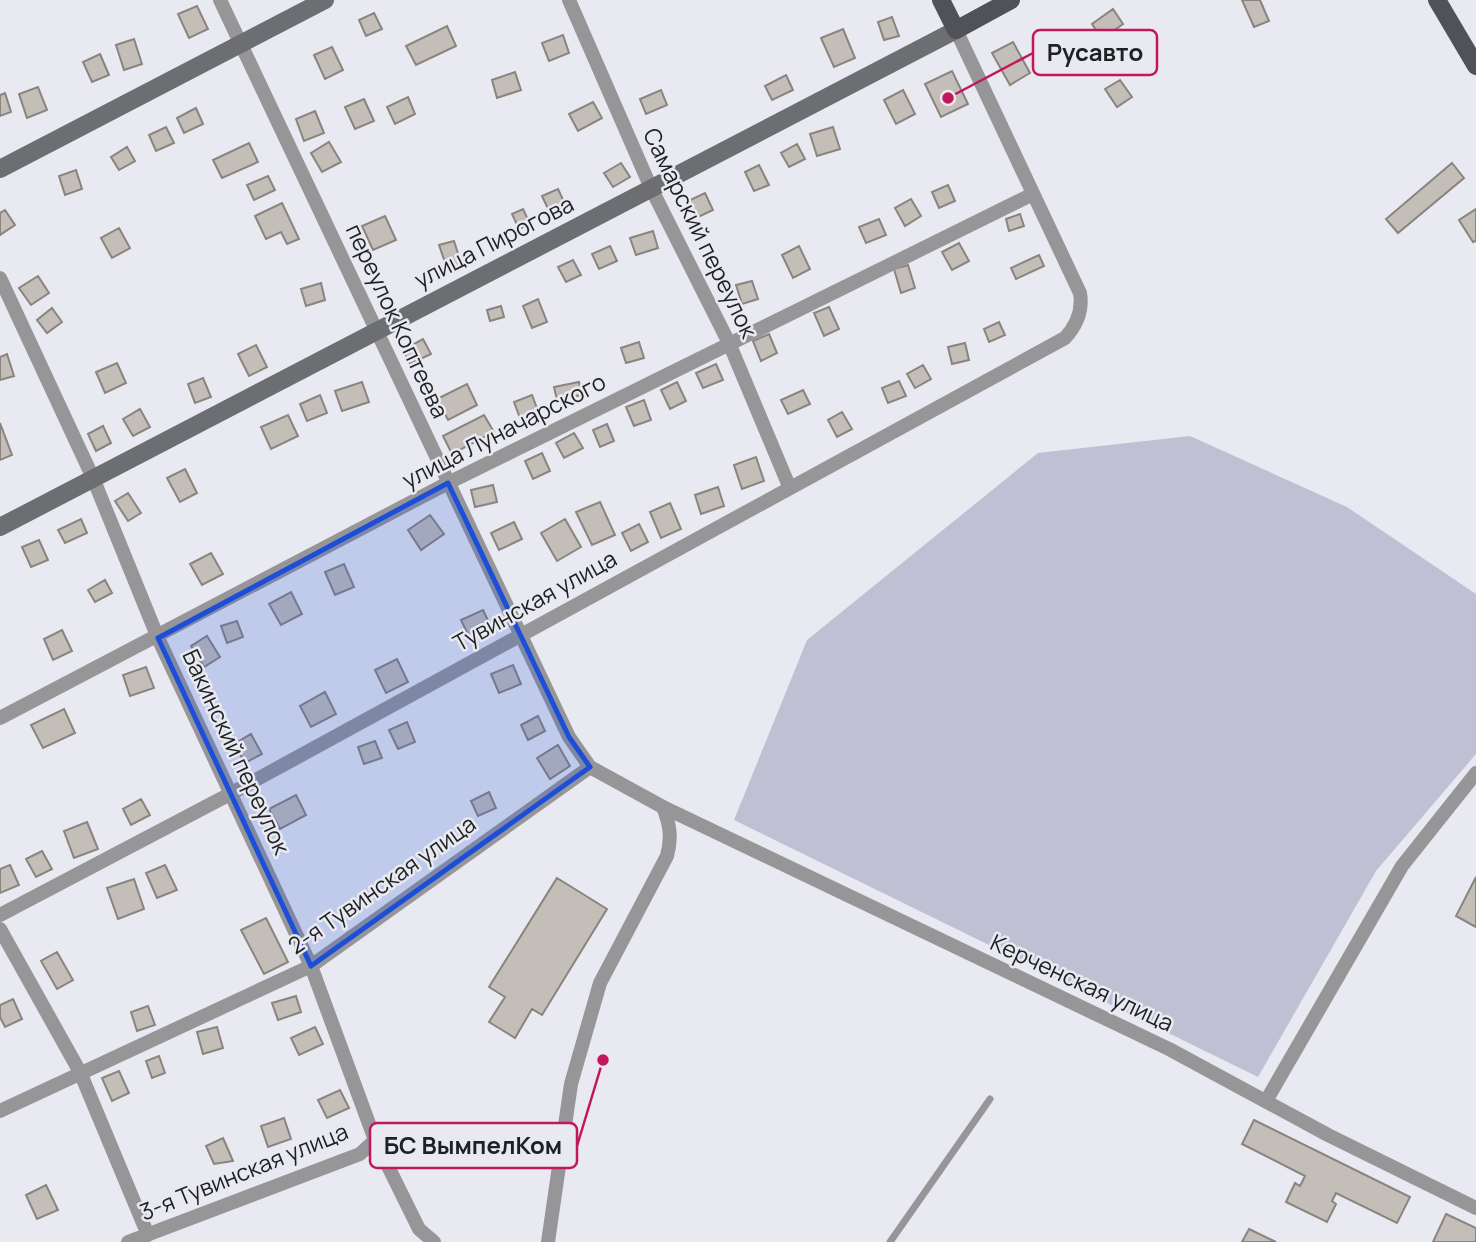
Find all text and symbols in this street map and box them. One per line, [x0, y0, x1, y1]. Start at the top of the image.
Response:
callout: Русавто [1033, 30, 1157, 75]
text: Русавто [1047, 35, 1143, 68]
street label: Самарский переулок [636, 122, 766, 343]
street label: улица Пирогова [408, 187, 579, 295]
street label: переулок Коптеева [339, 218, 457, 423]
street label: улица Луначарского [396, 365, 611, 495]
street label: Тувинская улица [447, 542, 622, 658]
street label: Бакинский переулок [175, 644, 299, 860]
street label: 2-я Тувинская улица [281, 807, 482, 961]
street label: Керченская улица [986, 926, 1179, 1039]
street label: 3-я Тувинская улица [135, 1115, 353, 1228]
callout: БС ВымпелКом [370, 1123, 577, 1168]
text: БС ВымпелКом [384, 1128, 562, 1161]

